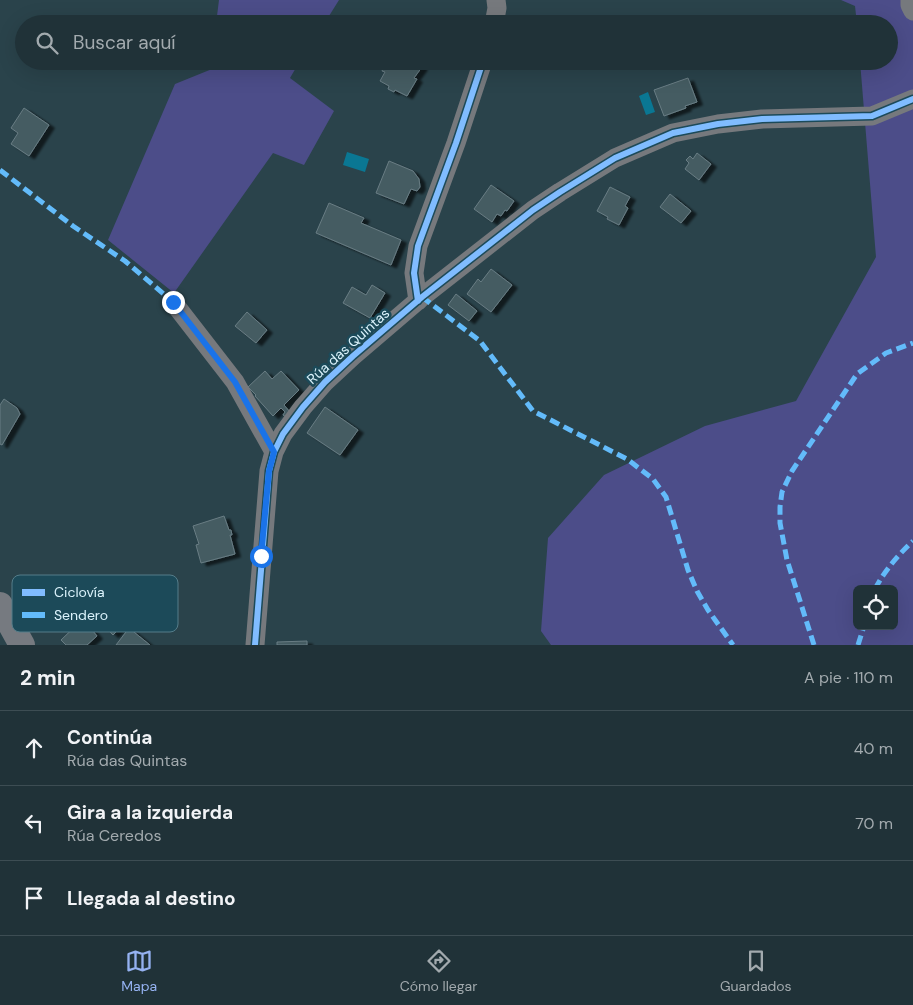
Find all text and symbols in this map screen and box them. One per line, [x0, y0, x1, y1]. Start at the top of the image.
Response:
search box [15, 15, 898, 70]
icon: search [33, 29, 61, 57]
text: Buscar aquí [73, 30, 176, 55]
route end [162, 291, 185, 314]
street label: Rúa das Quintas [303, 304, 393, 388]
route start [250, 545, 273, 568]
legend [12, 575, 178, 632]
text: Ciclovía [54, 583, 105, 601]
map controls [853, 585, 898, 630]
button: locate [853, 585, 898, 630]
text: Sendero [54, 606, 108, 624]
text: 2 min [20, 664, 76, 692]
text: A pie · 110 m [804, 667, 893, 688]
text: Continúa [67, 725, 152, 750]
icon: ahead [20, 734, 48, 762]
text: 40 m [854, 738, 893, 759]
text: Rúa das Quintas [67, 750, 187, 771]
text: Gira a la izquierda [67, 800, 233, 825]
icon: left [20, 809, 48, 837]
text: 70 m [855, 813, 893, 834]
text: Rúa Ceredos [67, 825, 161, 846]
icon: arrive [20, 884, 48, 912]
text: Llegada al destino [67, 886, 236, 911]
tab: Mapa [121, 947, 157, 995]
tab: Cómo llegar [400, 947, 477, 995]
tab: Guardados [720, 947, 792, 995]

